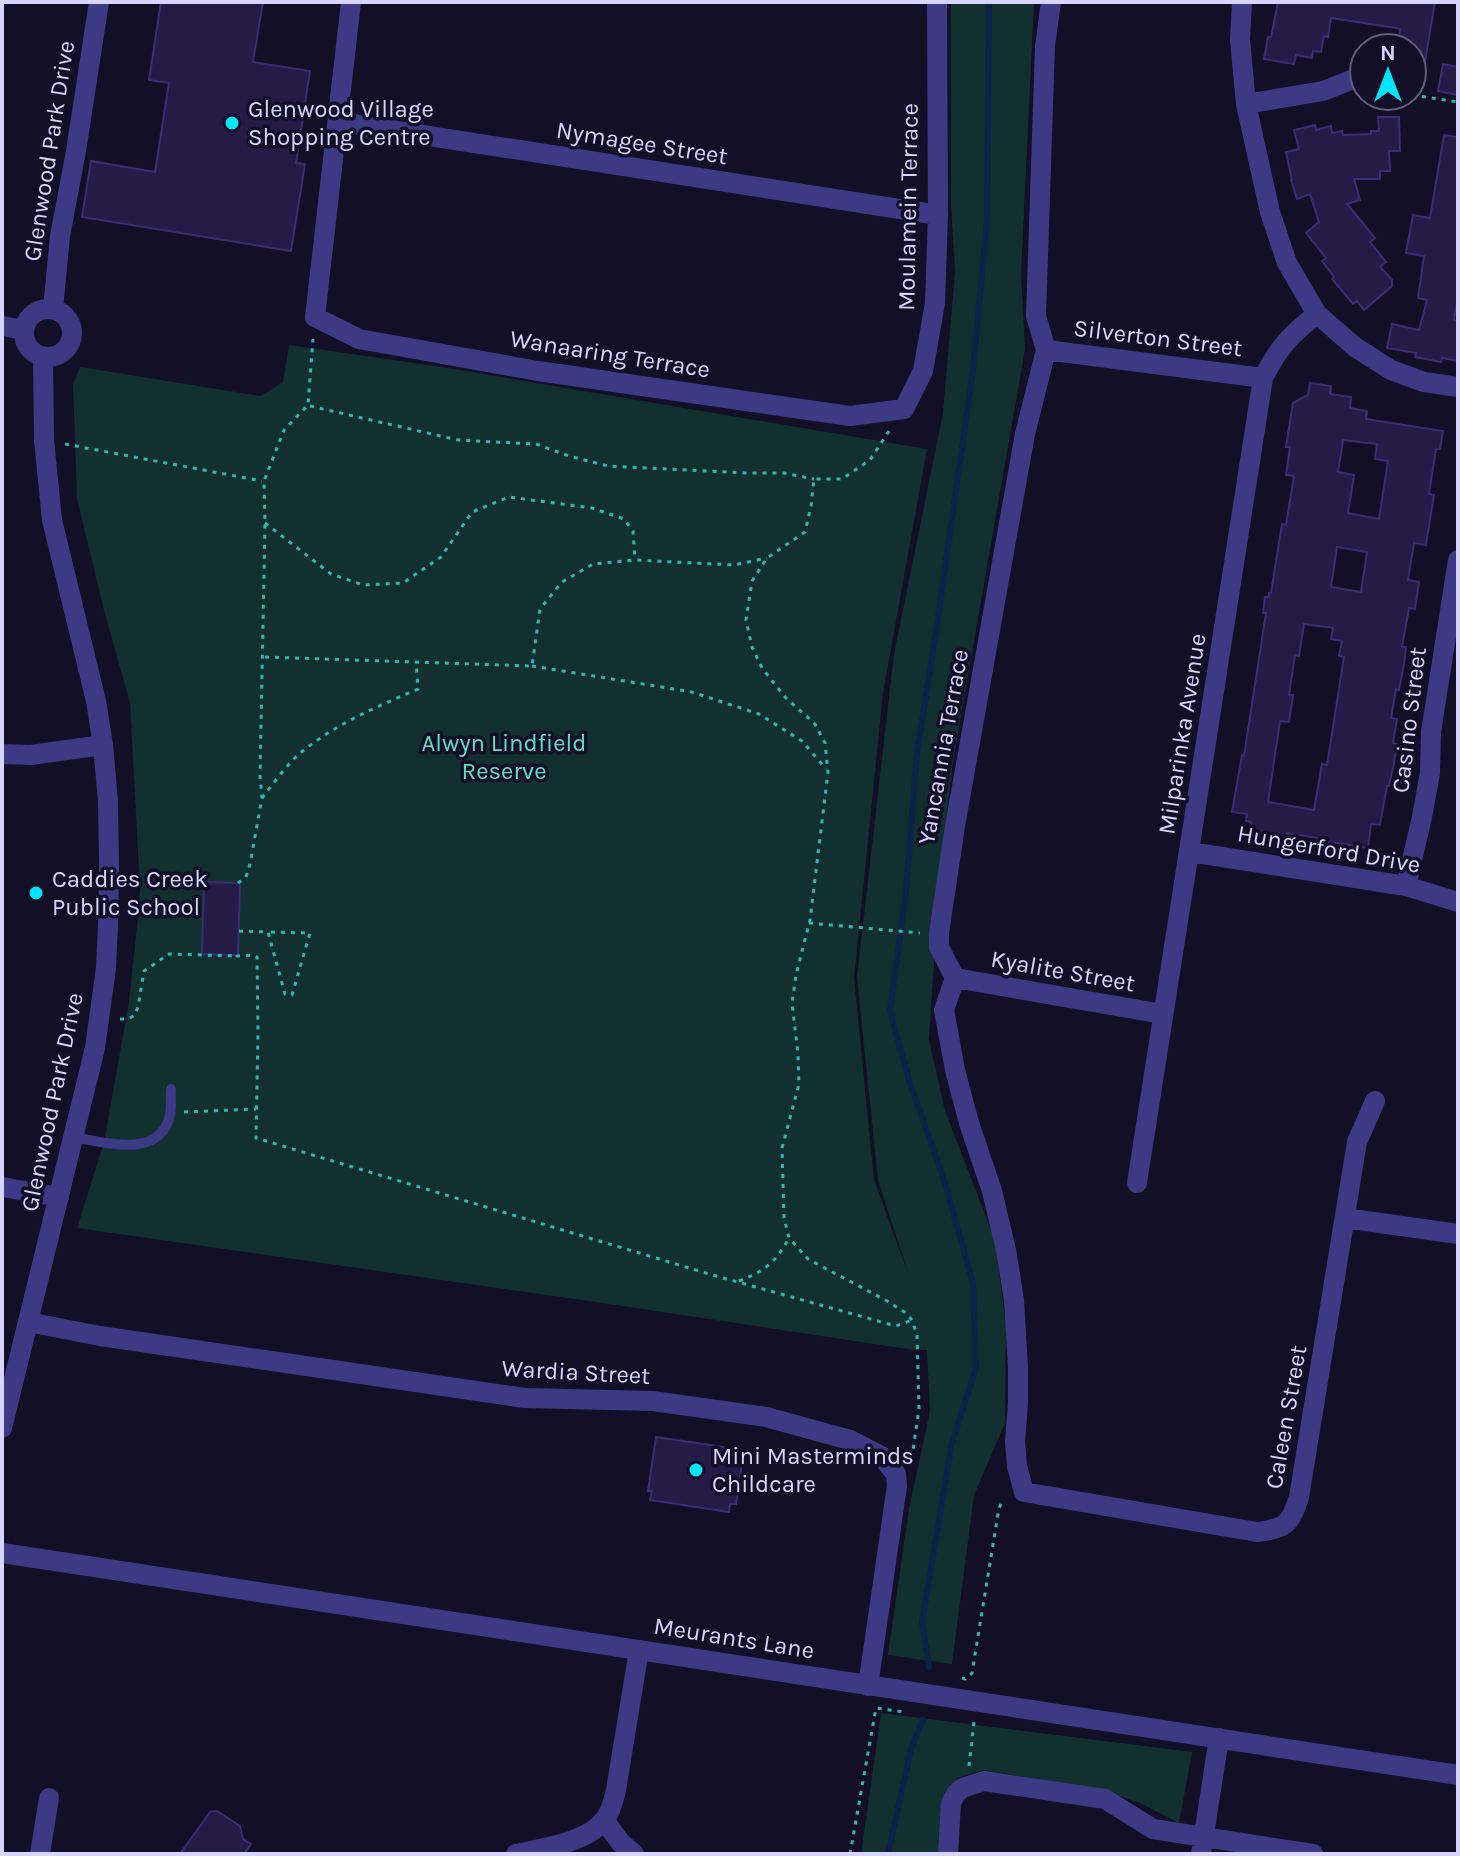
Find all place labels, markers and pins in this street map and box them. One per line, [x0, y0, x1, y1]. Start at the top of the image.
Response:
place label: Glenwood Village Shopping Centre [248, 95, 434, 151]
marker: Glenwood Village Shopping Centre [223, 114, 241, 132]
place label: Caddies Creek Public School [52, 865, 208, 921]
marker: Caddies Creek Public School [27, 884, 45, 902]
place label: Mini Masterminds Childcare [712, 1442, 914, 1498]
marker: Mini Masterminds Childcare [687, 1461, 705, 1479]

